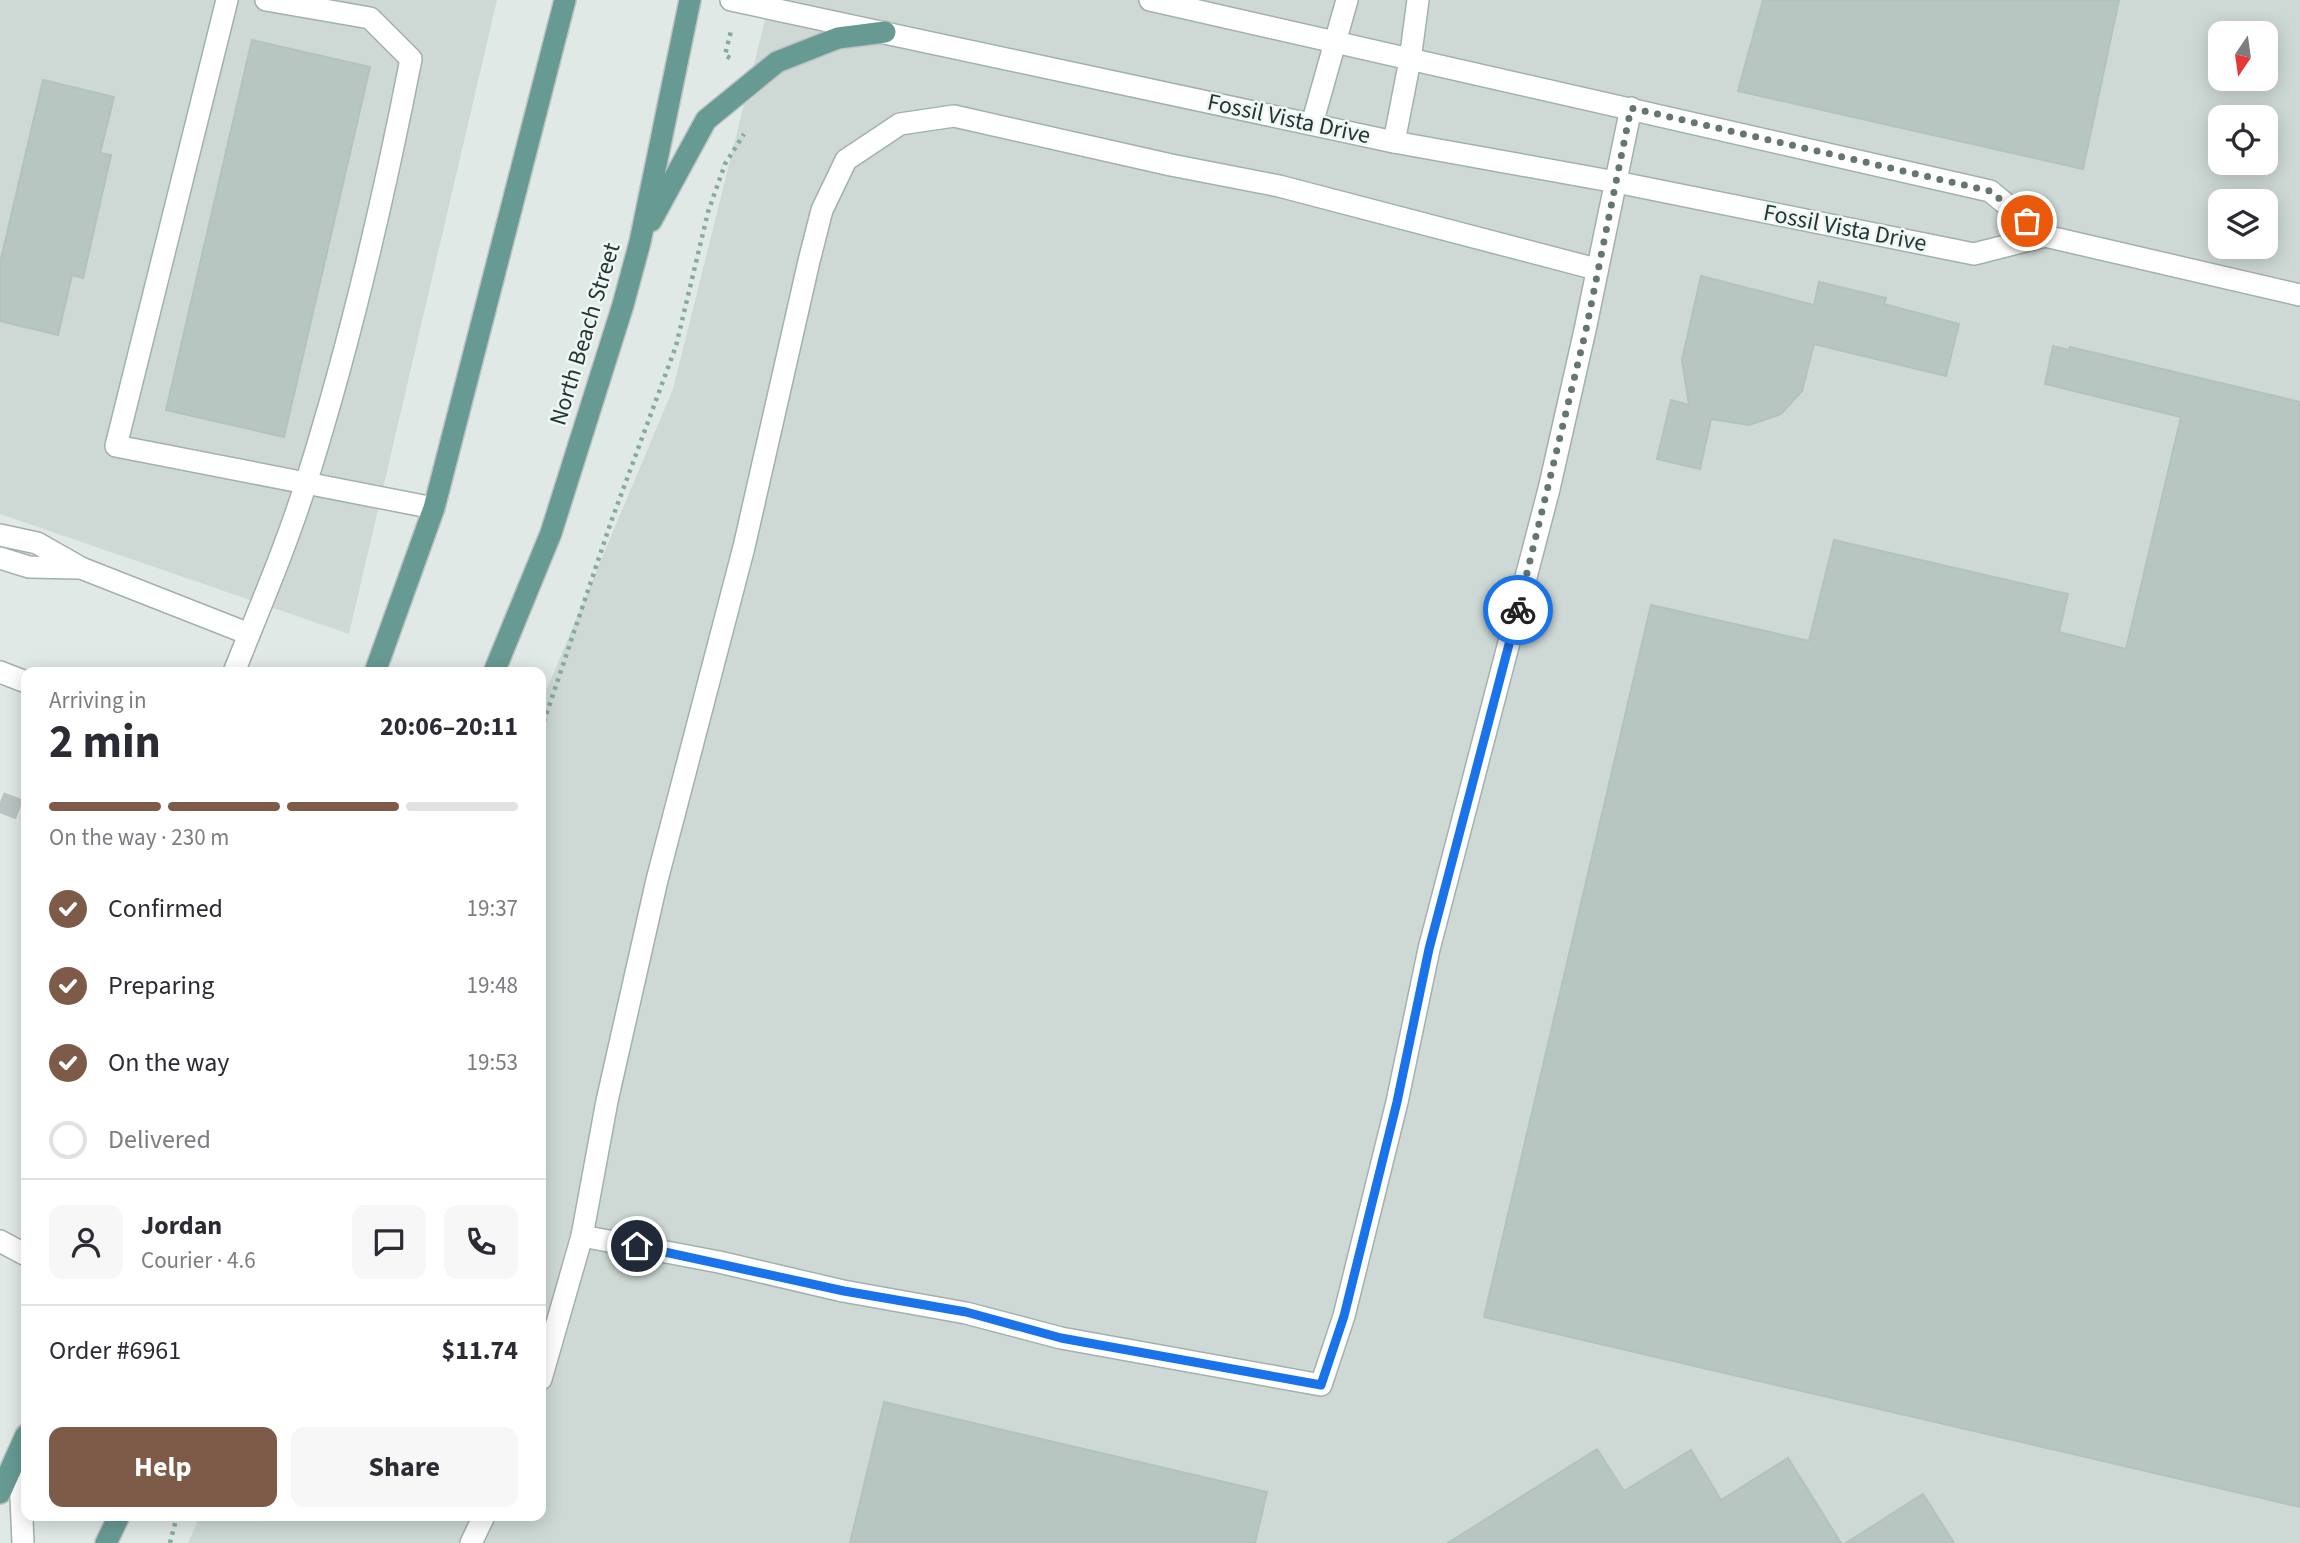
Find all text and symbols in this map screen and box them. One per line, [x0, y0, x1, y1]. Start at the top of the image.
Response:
north arrow [2208, 21, 2278, 91]
map controls [2208, 21, 2278, 259]
street label: Fossil Vista Drive [1204, 85, 1374, 153]
button: locate [2208, 105, 2278, 175]
button: layers [2208, 189, 2278, 259]
pin [1997, 191, 2057, 251]
street label: Fossil Vista Drive [1760, 195, 1930, 261]
icon: bag [2008, 202, 2046, 240]
street label: North Beach Street [541, 238, 629, 430]
courier [1483, 575, 1553, 645]
icon: bike [1499, 591, 1537, 629]
text: Arriving in [49, 684, 147, 717]
text: 20:06–20:11 [380, 708, 518, 745]
text: 2 min [49, 710, 161, 775]
text: On the way · 230 m [49, 821, 229, 854]
icon: check [49, 890, 87, 928]
text: Confirmed [108, 890, 223, 927]
text: 19:37 [467, 892, 518, 925]
icon: check [49, 967, 87, 1005]
text: Preparing [108, 967, 214, 1004]
text: 19:48 [467, 969, 518, 1002]
icon: check [49, 1044, 87, 1082]
text: On the way [108, 1044, 229, 1081]
text: 19:53 [467, 1046, 518, 1079]
text: Delivered [108, 1121, 211, 1158]
button: person [49, 1205, 123, 1279]
button: chat [352, 1205, 426, 1279]
button: phone [444, 1205, 518, 1279]
text: Jordan [141, 1207, 222, 1244]
pin [607, 1216, 667, 1276]
icon: home [618, 1227, 656, 1265]
text: Courier · 4.6 [141, 1244, 256, 1277]
text: Order #6961 [49, 1332, 181, 1369]
text: $11.74 [442, 1332, 518, 1369]
button: Help [49, 1427, 277, 1507]
button: Share [291, 1427, 518, 1507]

